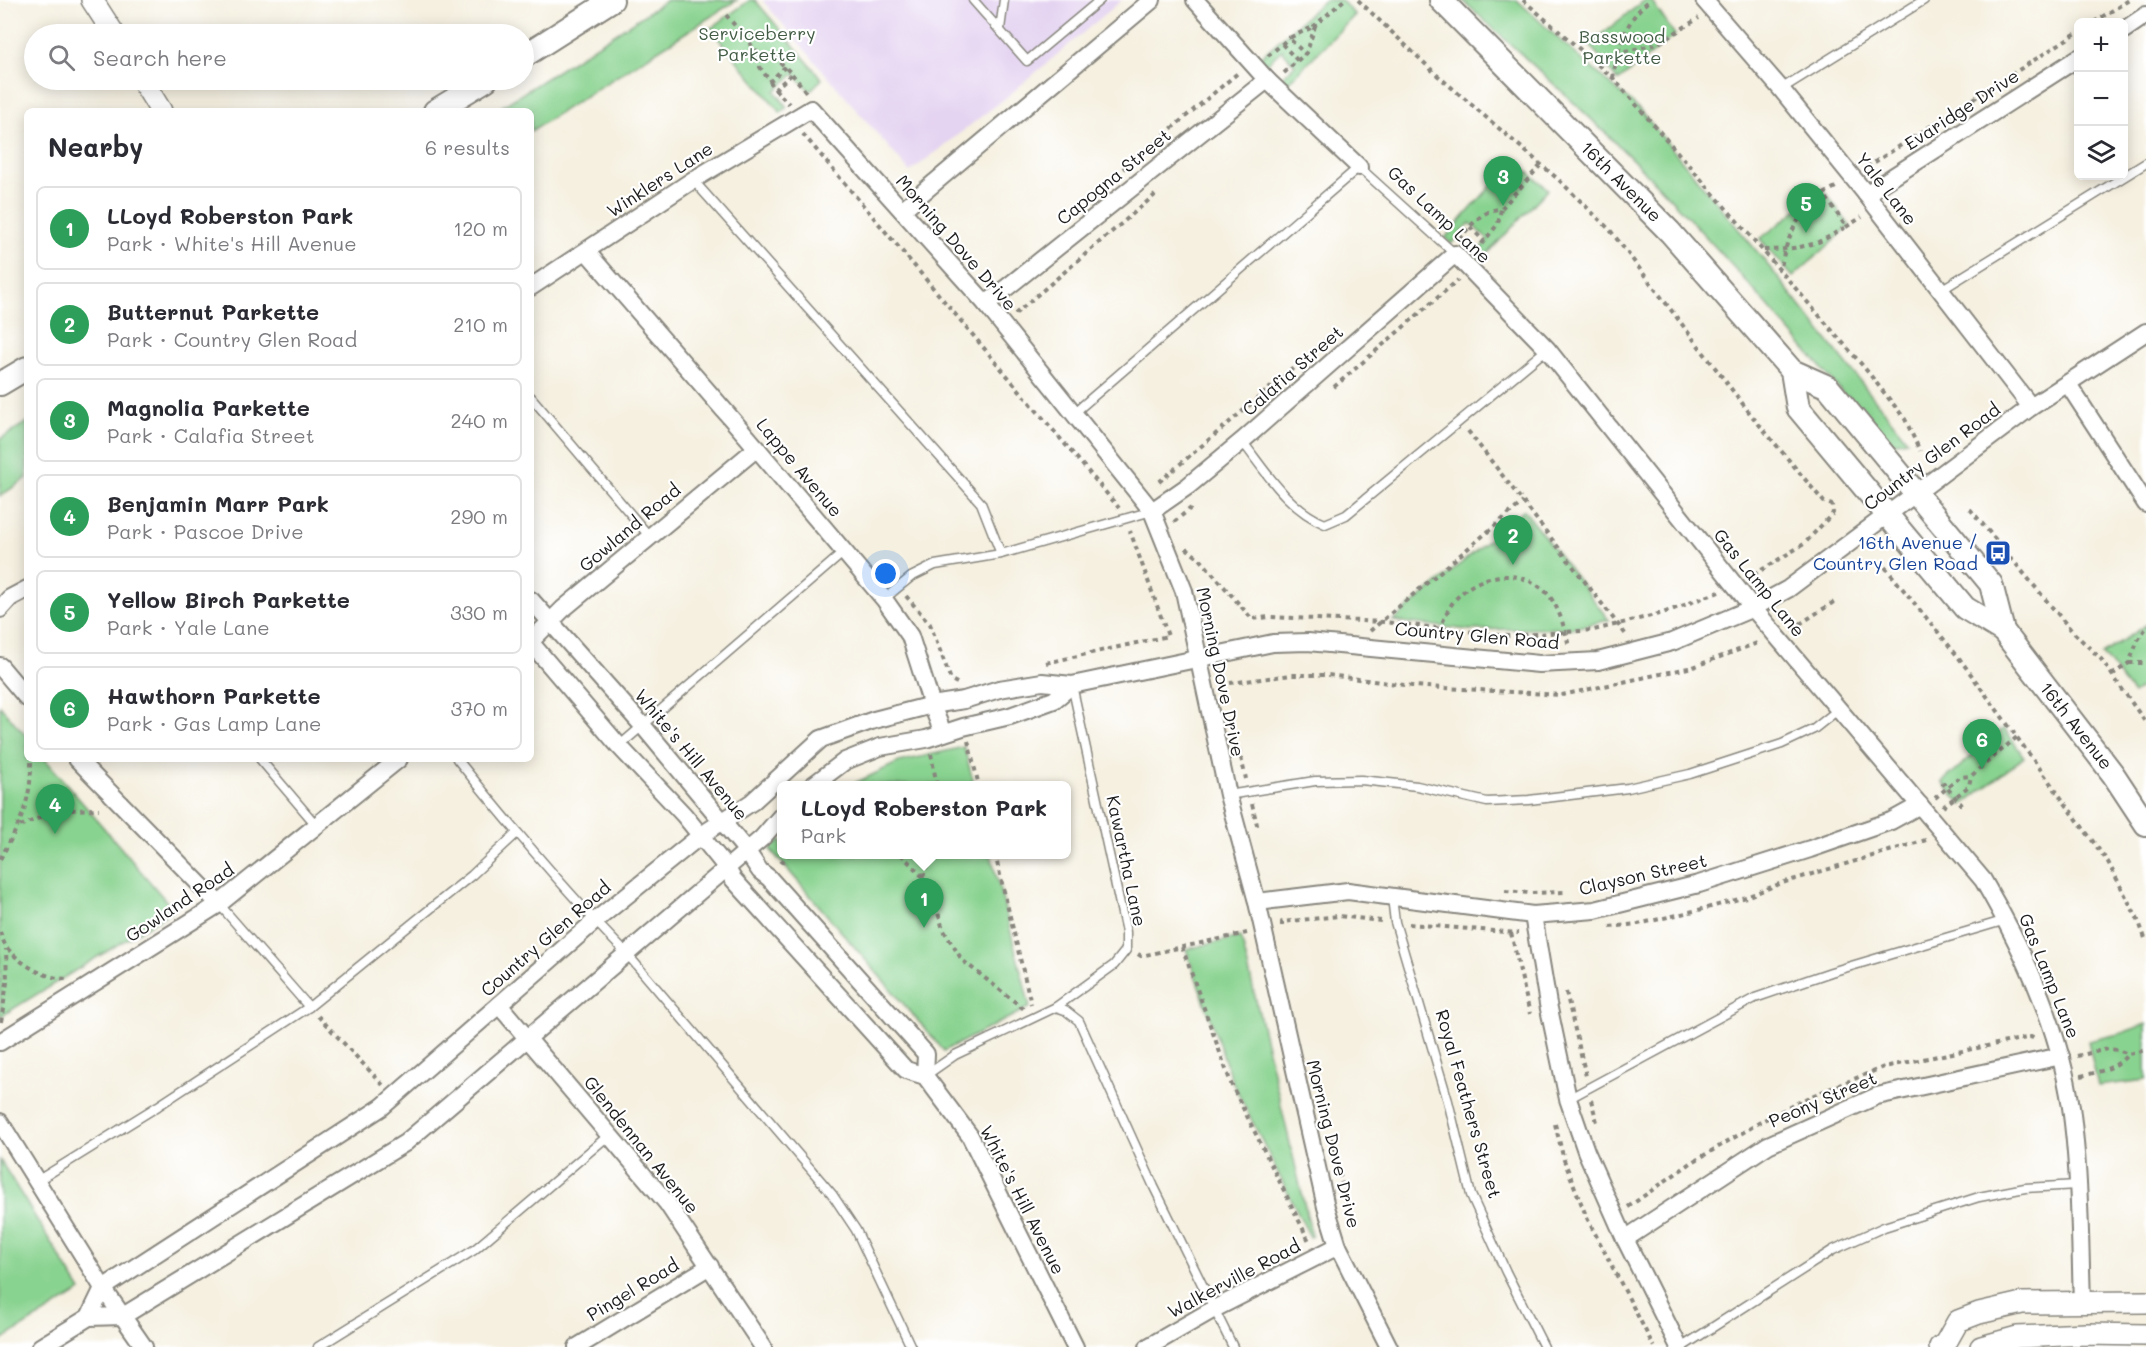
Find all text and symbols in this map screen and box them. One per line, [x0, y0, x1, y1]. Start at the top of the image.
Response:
map controls [2074, 18, 2128, 180]
button: + [2074, 18, 2128, 72]
park label: Serviceberry Parkette [698, 21, 816, 66]
search box [24, 24, 534, 90]
park label: Basswood Parkette [1579, 24, 1665, 69]
icon: search [45, 41, 78, 74]
text: Search here [93, 43, 227, 72]
street label: Evaridge Drive [1900, 63, 2023, 155]
button: − [2074, 72, 2128, 126]
street label: Capogna Street [1051, 123, 1176, 230]
button: layers [2074, 126, 2128, 180]
text: Nearby [48, 130, 143, 164]
text: 6 results [425, 134, 510, 160]
street label: Winklers Lane [602, 136, 717, 222]
street label: 16th Avenue [1576, 136, 1667, 227]
street label: Yale Lane [1851, 147, 1923, 230]
pin: 3 [1484, 156, 1522, 206]
street label: Gas Lamp Lane [1383, 160, 1496, 268]
street label: Morning Dove Drive [891, 169, 1022, 315]
pin: 5 [1786, 184, 1826, 233]
text: LLoyd Roberston Park [107, 201, 353, 230]
text: 1 [65, 215, 74, 241]
text: 120 m [453, 215, 508, 241]
text: Park · White's Hill Avenue [107, 230, 357, 256]
text: Butternut Parkette [107, 297, 319, 326]
text: 2 [64, 311, 75, 337]
text: 210 m [453, 311, 508, 337]
street label: Calafia Street [1237, 320, 1348, 421]
text: Park · Country Glen Road [107, 326, 357, 352]
text: Magnolia Parkette [107, 393, 310, 422]
street label: Country Glen Road [1858, 397, 2005, 515]
text: 3 [64, 407, 76, 433]
text: 240 m [450, 407, 508, 433]
street label: Lappe Avenue [751, 413, 848, 522]
text: Park · Calafia Street [107, 422, 315, 448]
street label: Gowland Road [573, 478, 685, 577]
text: Benjamin Marr Park [107, 489, 329, 518]
text: 4 [63, 503, 76, 529]
text: 290 m [450, 503, 508, 529]
pin: 2 [1494, 516, 1532, 565]
text: Park · Pascoe Drive [107, 518, 304, 544]
street label: Gas Lamp Lane [1709, 523, 1811, 642]
place label: 16th Avenue / Country Glen Road [1813, 530, 1978, 575]
bus stop icon: 16th Avenue / Country Glen Road [1983, 538, 2013, 568]
your location [871, 559, 900, 588]
text: Yellow Birch Parkette [107, 585, 350, 614]
street label: Morning Dove Drive [1191, 585, 1251, 759]
text: 5 [64, 599, 75, 625]
text: 330 m [450, 599, 508, 625]
text: Park · Yale Lane [107, 614, 270, 640]
street label: Country Glen Road [1394, 616, 1560, 654]
street label: 16th Avenue [2035, 677, 2119, 774]
text: Hawthorn Parkette [107, 681, 321, 710]
street label: White's Hill Avenue [630, 684, 754, 825]
text: 6 [63, 695, 76, 721]
text: 370 m [450, 695, 508, 721]
text: Park · Gas Lamp Lane [107, 710, 321, 736]
pin: 6 [1962, 720, 2002, 769]
popup [777, 781, 1071, 859]
pin: 4 [36, 784, 74, 834]
text: LLoyd Roberston Park [801, 793, 1047, 822]
street label: Kawartha Lane [1101, 793, 1153, 928]
text: Park [801, 822, 846, 848]
street label: Clayson Street [1577, 848, 1709, 900]
street label: Gowland Road [121, 857, 238, 947]
street label: Country Glen Road [475, 875, 615, 1001]
pin: 1 [904, 878, 944, 928]
street label: Gas Lamp Lane [2014, 910, 2086, 1042]
street label: Royal Feathers Street [1430, 1006, 1507, 1201]
street label: Morning Dove Drive [1301, 1057, 1367, 1230]
street label: Peony Street [1765, 1066, 1880, 1133]
street label: Glendennan Avenue [579, 1070, 705, 1218]
street label: White's Hill Avenue [975, 1121, 1071, 1278]
street label: Walkerville Road [1163, 1233, 1304, 1323]
street label: Pingel Road [582, 1252, 683, 1326]

